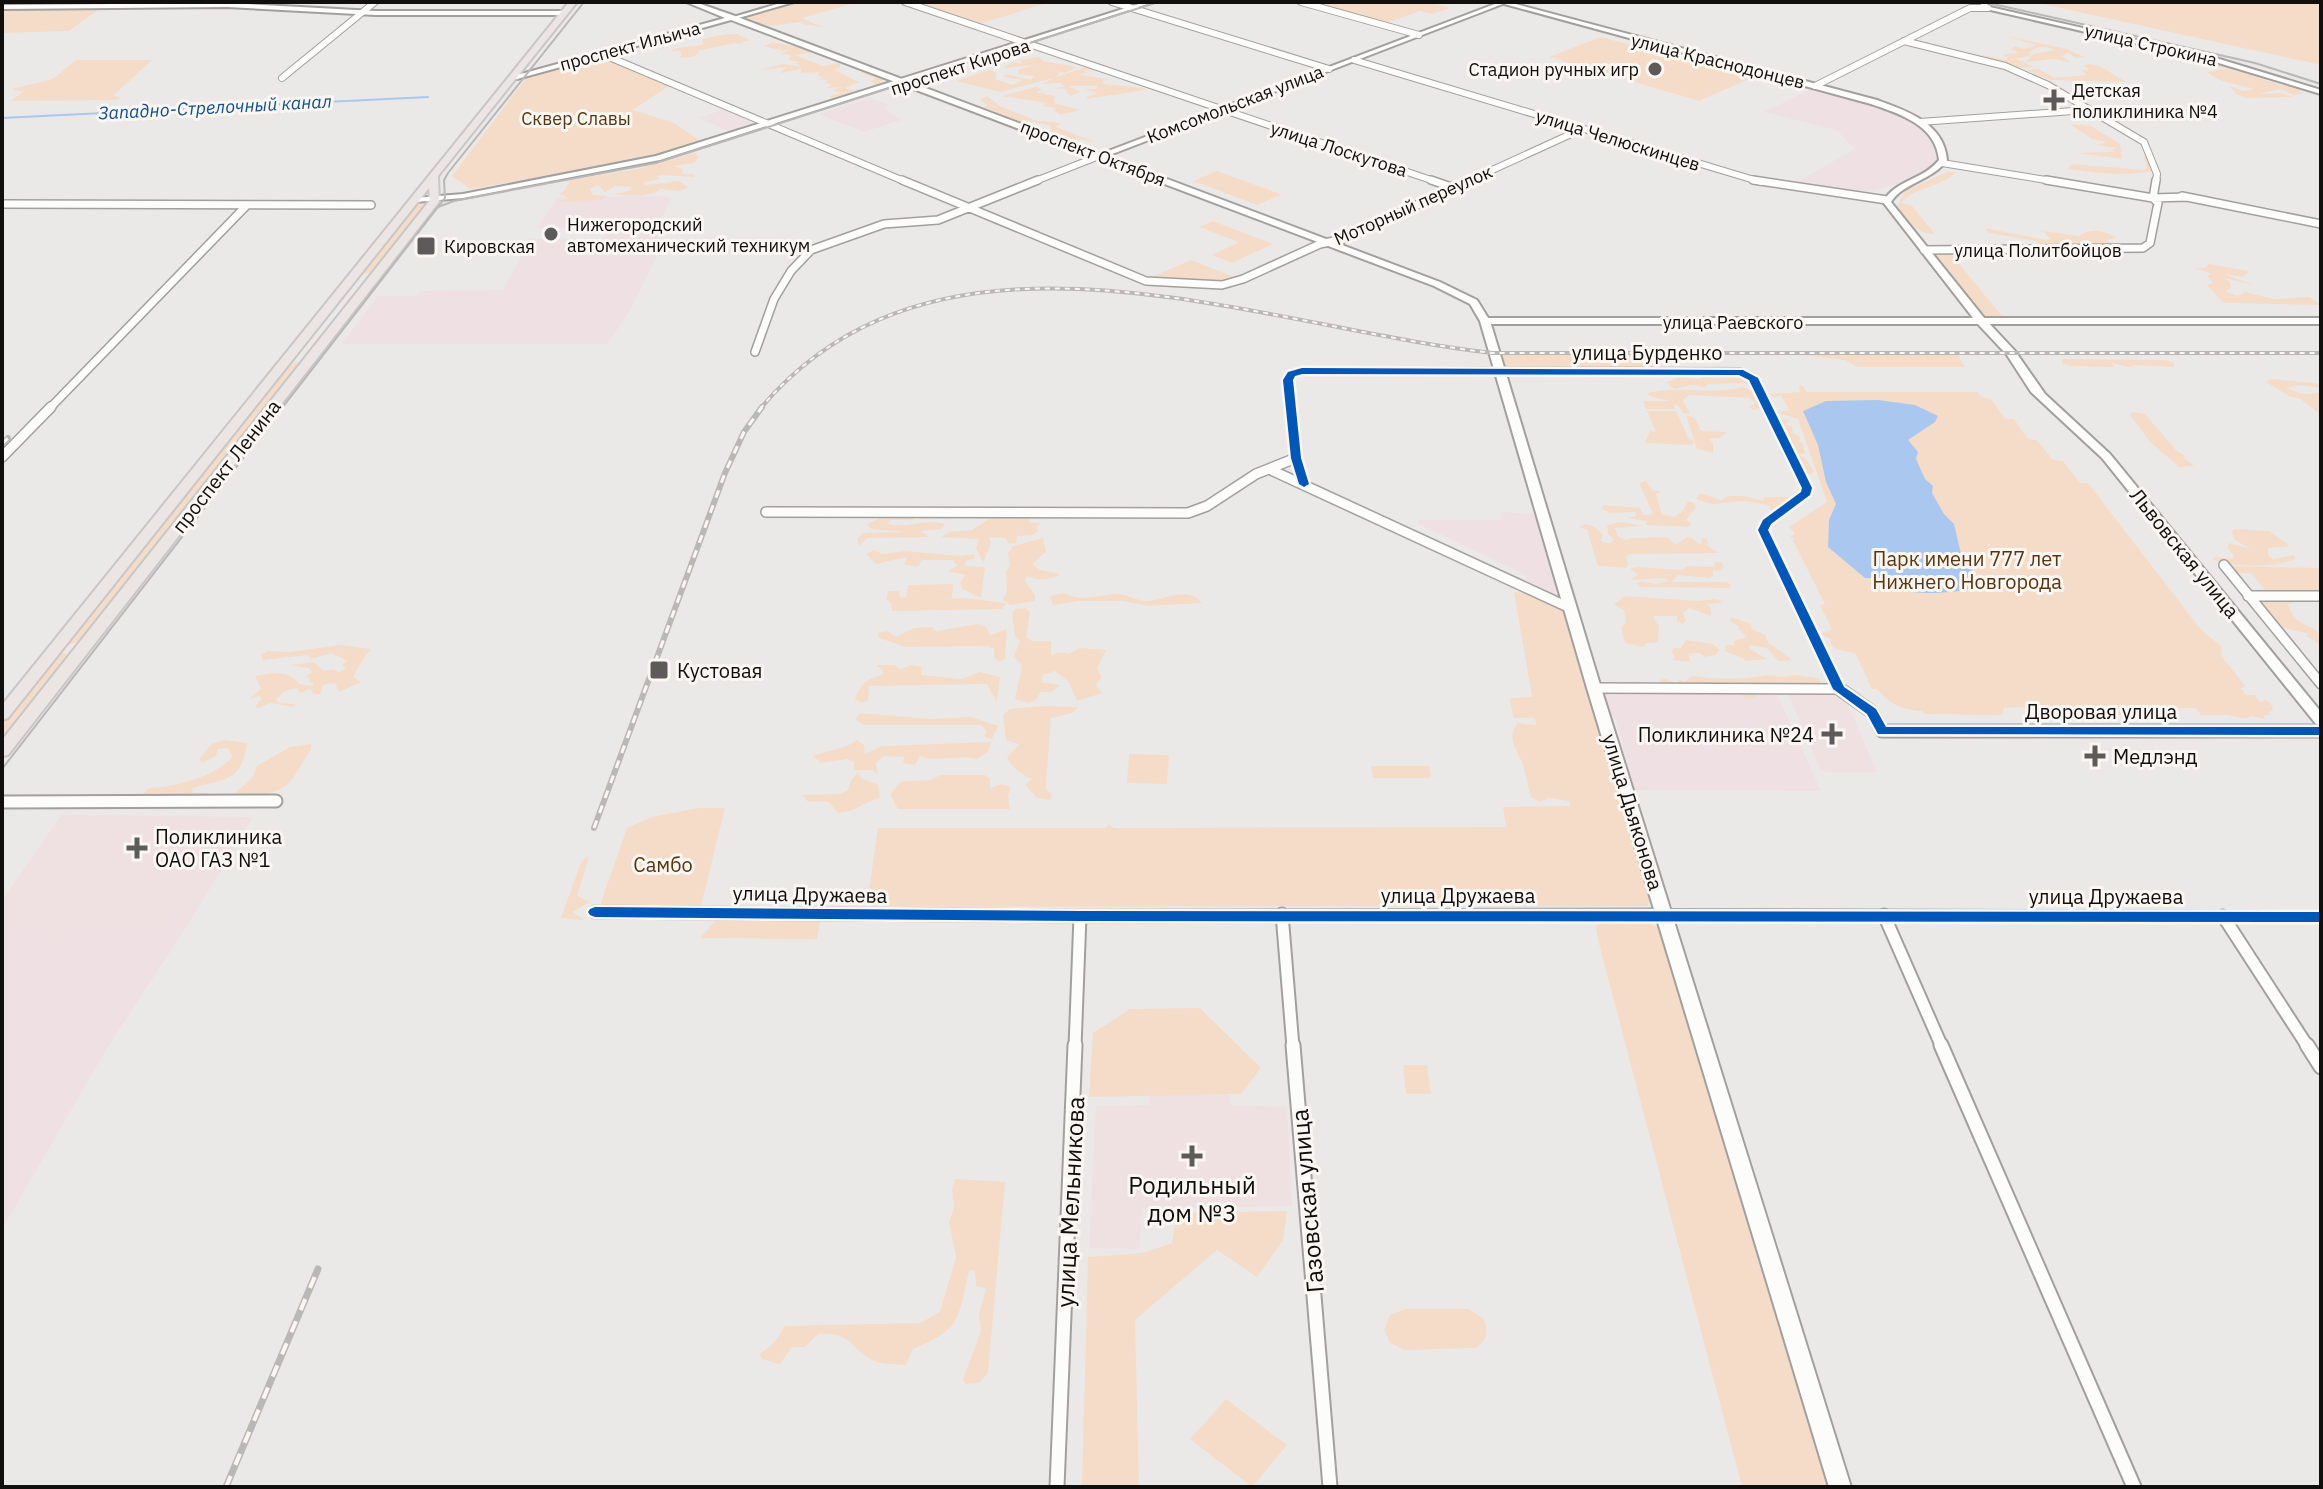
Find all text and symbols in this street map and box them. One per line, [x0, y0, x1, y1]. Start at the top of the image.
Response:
street label: проспект Ильича [557, 16, 703, 76]
street label: улица Строкина [2083, 19, 2220, 71]
street label: улица Краснодонцев [1629, 28, 1807, 94]
street label: проспект Кирова [887, 34, 1033, 100]
place label: Стадион ручных игр [1468, 58, 1639, 81]
street label: Комсомольская улица [1143, 60, 1327, 148]
marker: Стадион ручных игр [1646, 60, 1664, 78]
place label: Детская поликлиника №4 [2072, 79, 2218, 123]
water label: Западно-Стрелочный канал [98, 89, 333, 125]
marker: Детская поликлиника №4 [2043, 89, 2065, 111]
street label: улица Челюскинцев [1533, 104, 1703, 176]
park label: Сквер Славы [521, 107, 631, 130]
street label: проспект Октября [1017, 115, 1169, 191]
street label: улица Лоскутова [1268, 116, 1411, 182]
street label: Моторный переулок [1330, 160, 1496, 250]
place label: Нижегородский автомеханический техникум [567, 213, 810, 257]
marker: Нижегородский автомеханический техникум [542, 225, 560, 243]
marker: Кировская [415, 235, 437, 257]
place label: Кировская [444, 235, 535, 258]
street label: улица Политбойцов [1954, 239, 2122, 262]
street label: улица Раевского [1663, 311, 1803, 334]
street label: улица Бурденко [1572, 339, 1722, 366]
street label: проспект Ленина [165, 393, 287, 538]
street label: Львовская улица [2124, 482, 2246, 624]
park label: Парк имени 777 лет Нижнего Новгорода [1872, 545, 2062, 595]
place label: Кустовая [677, 657, 762, 684]
marker: Кустовая [648, 659, 670, 681]
street label: Дворовая улица [2025, 698, 2177, 725]
place label: Поликлиника №24 [1638, 721, 1814, 748]
marker: Поликлиника №24 [1821, 723, 1843, 745]
street label: улица Дьяконова [1596, 730, 1670, 894]
place label: Медлэнд [2113, 743, 2198, 770]
marker: Медлэнд [2084, 745, 2106, 767]
place label: Поликлиника ОАО ГАЗ №1 [155, 823, 282, 873]
marker: Поликлиника ОАО ГАЗ №1 [126, 837, 148, 859]
park label: Самбо [633, 851, 693, 878]
street label: улица Дружаева [732, 879, 888, 909]
street label: улица Дружаева [1381, 882, 1536, 909]
street label: улица Дружаева [2029, 883, 2184, 910]
street label: улица Мельникова [1048, 1095, 1092, 1308]
street label: Газовская улица [1283, 1108, 1331, 1294]
marker: Родильный дом №3 [1181, 1145, 1203, 1167]
place label: Родильный дом №3 [1128, 1169, 1256, 1229]

